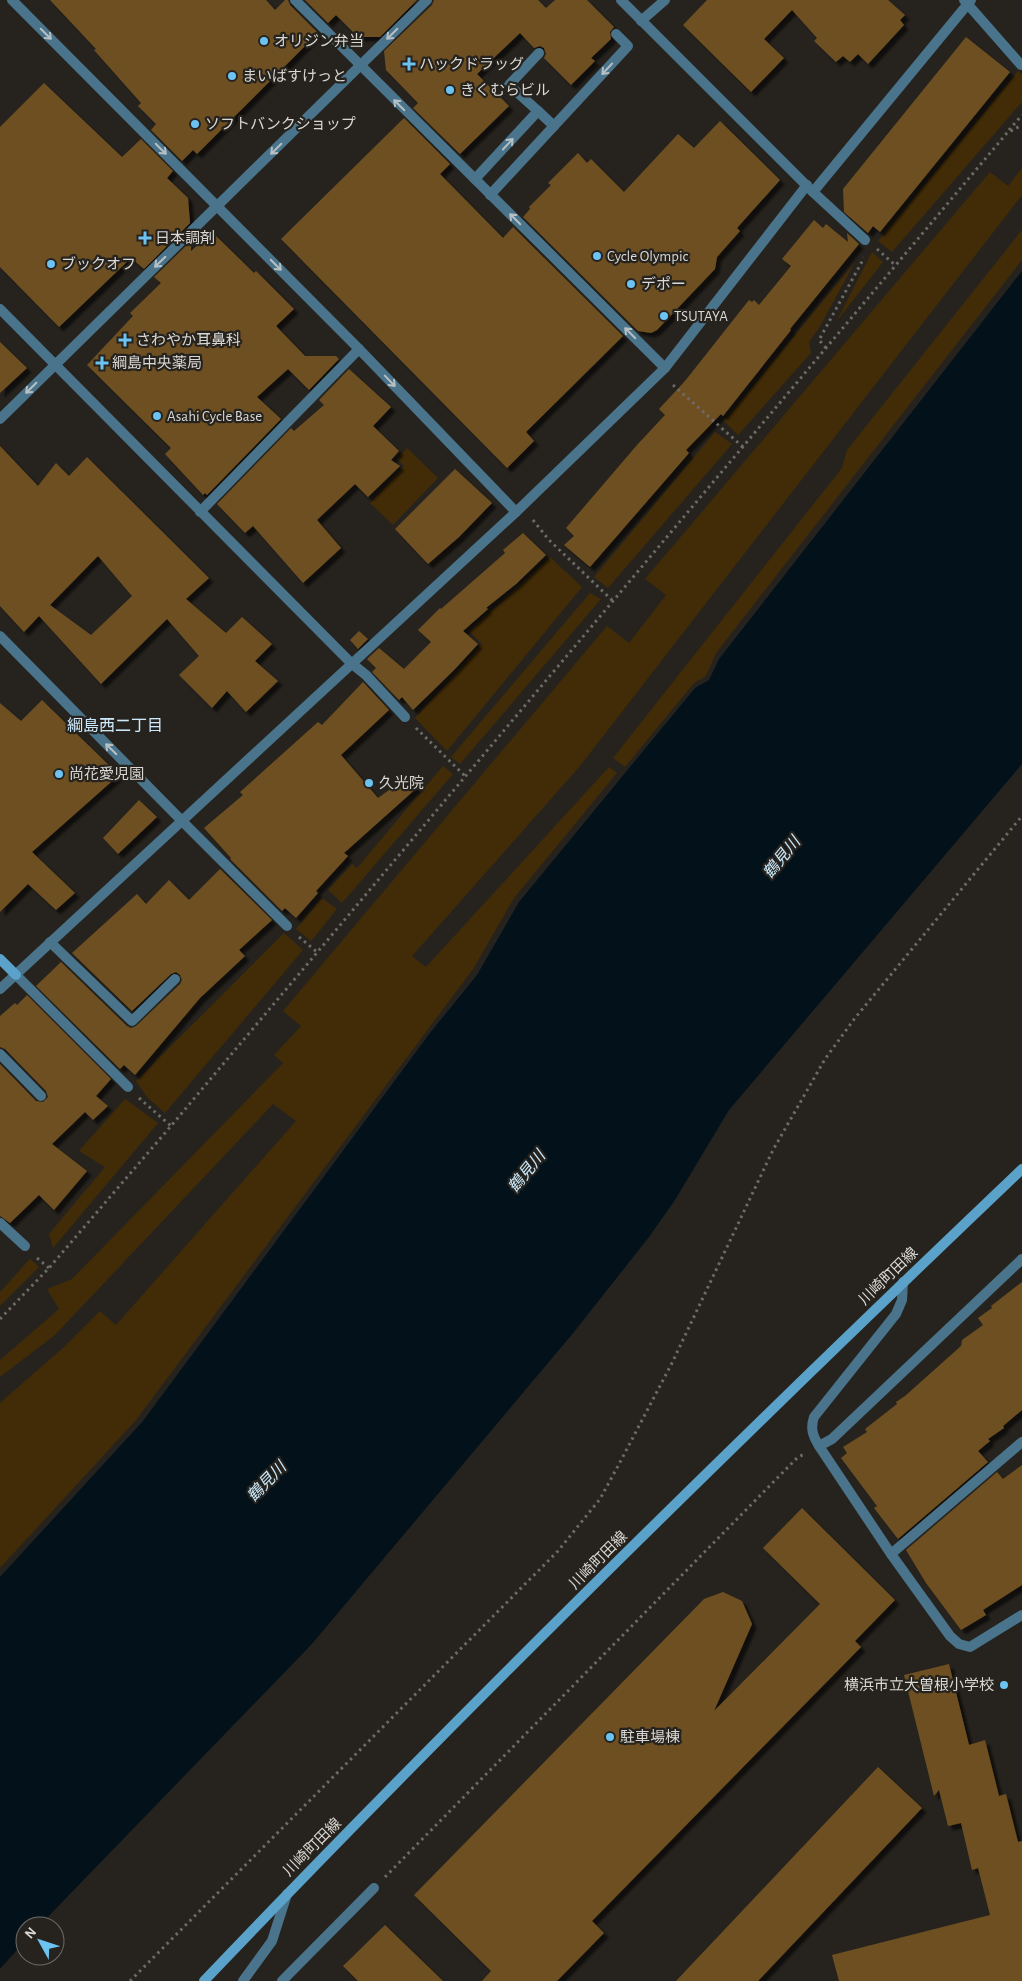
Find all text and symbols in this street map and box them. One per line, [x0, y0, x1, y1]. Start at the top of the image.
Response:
one-way arrow [40, 28, 52, 40]
one-way arrow [386, 28, 398, 41]
place label: オリジン弁当 [274, 33, 364, 49]
marker: オリジン弁当 [258, 35, 270, 47]
place label: ハックドラッグ [419, 56, 524, 72]
marker: ハックドラッグ [403, 58, 415, 70]
one-way arrow [601, 63, 613, 75]
place label: まいばすけっと [242, 68, 347, 84]
marker: まいばすけっと [226, 70, 238, 82]
place label: きくむらビル [460, 82, 550, 98]
marker: きくむらビル [444, 84, 456, 96]
one-way arrow [393, 99, 405, 111]
place label: ソフトバンクショップ [205, 116, 356, 132]
marker: ソフトバンクショップ [189, 118, 201, 130]
one-way arrow [502, 137, 514, 150]
one-way arrow [271, 142, 283, 154]
one-way arrow [155, 143, 167, 156]
one-way arrow [509, 213, 521, 225]
place label: 日本調剤 [155, 230, 215, 246]
marker: 日本調剤 [139, 232, 151, 244]
place label: Cycle Olympic [607, 249, 689, 264]
marker: Cycle Olympic [591, 250, 603, 262]
place label: ブックオフ [61, 256, 136, 272]
one-way arrow [154, 256, 167, 268]
marker: ブックオフ [45, 258, 57, 270]
one-way arrow [270, 258, 282, 271]
place label: デポー [641, 276, 686, 292]
marker: デポー [625, 278, 637, 290]
place label: TSUTAYA [674, 309, 728, 324]
marker: TSUTAYA [658, 310, 670, 322]
one-way arrow [624, 327, 636, 340]
place label: さわやか耳鼻科 [136, 332, 241, 348]
marker: さわやか耳鼻科 [118, 333, 132, 347]
place label: 綱島中央薬局 [112, 355, 202, 371]
marker: 綱島中央薬局 [96, 357, 108, 369]
one-way arrow [384, 374, 396, 387]
one-way arrow [25, 382, 38, 394]
place label: Asahi Cycle Base [167, 409, 262, 424]
marker: Asahi Cycle Base [151, 410, 163, 422]
district label: 綱島西二丁目 [67, 717, 163, 734]
one-way arrow [105, 743, 117, 755]
place label: 尚花愛児園 [69, 766, 144, 782]
marker: 尚花愛児園 [53, 768, 65, 780]
place label: 久光院 [379, 775, 424, 791]
marker: 久光院 [363, 777, 375, 789]
water label: 鶴見川 [760, 832, 804, 881]
water label: 鶴見川 [505, 1146, 549, 1195]
street label: 川崎町田線 [855, 1244, 921, 1308]
water label: 鶴見川 [244, 1457, 291, 1505]
street label: 川崎町田線 [566, 1528, 630, 1592]
place label: 横浜市立大曽根小学校 [844, 1677, 994, 1693]
marker: 横浜市立大曽根小学校 [998, 1679, 1010, 1691]
place label: 駐車場棟 [620, 1728, 680, 1745]
marker: 駐車場棟 [604, 1731, 616, 1743]
street label: 川崎町田線 [280, 1815, 344, 1879]
north arrow [15, 1916, 65, 1966]
text: N [22, 1925, 39, 1942]

